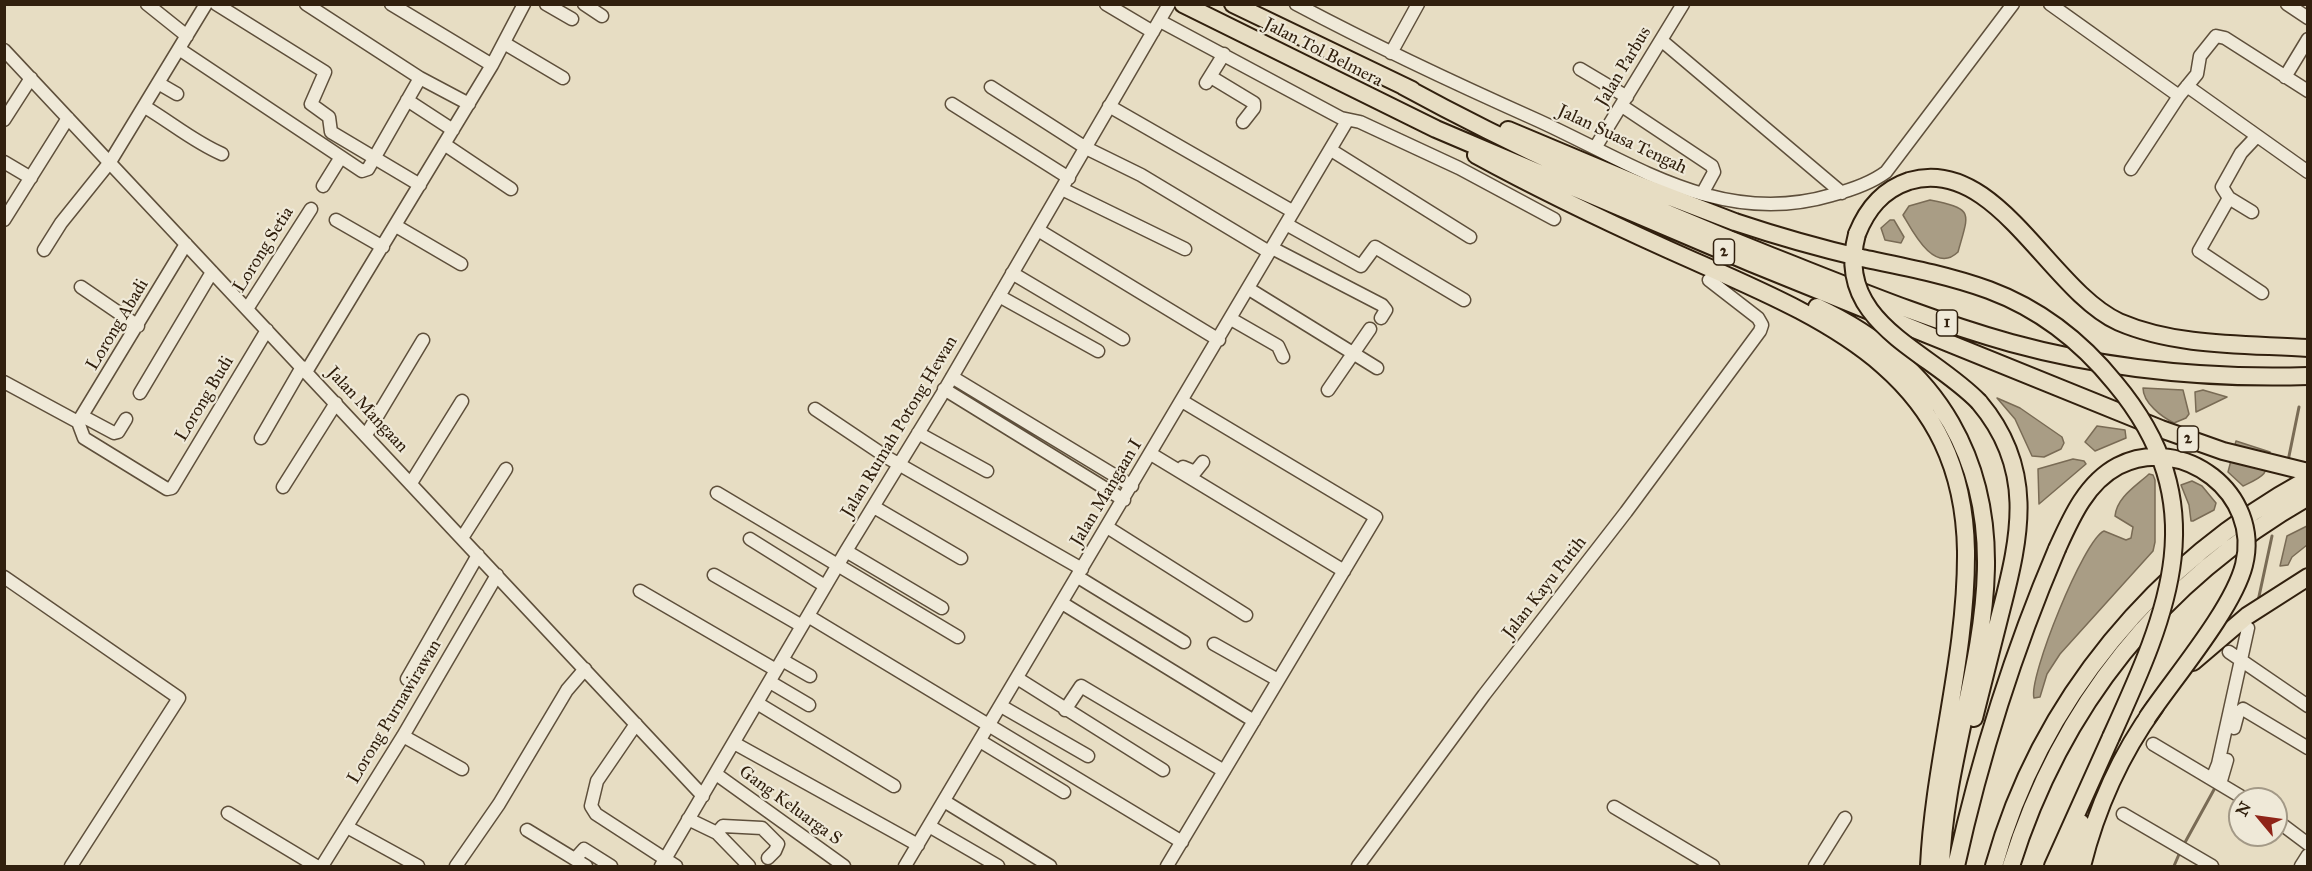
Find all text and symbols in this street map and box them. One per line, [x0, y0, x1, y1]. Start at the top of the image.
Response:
street label: Jalan Tol Belmera [1260, 14, 1386, 92]
street label: Jalan Parbus [1592, 23, 1656, 111]
street label: Jalan Suasa Tengah [1554, 101, 1690, 179]
street label: Lorong Setia [229, 203, 299, 297]
road number: 2 [1714, 239, 1734, 265]
street label: Lorong Abadi [82, 275, 154, 375]
road number: 1 [1936, 310, 1958, 336]
street label: Jalan Rumah Potong Hewan [837, 332, 963, 522]
street label: Lorong Budi [171, 352, 239, 446]
street label: Jalan Mangaan [322, 362, 412, 458]
road number: 2 [2178, 426, 2198, 452]
street label: Jalan Mangaan I [1066, 435, 1148, 551]
street label: Jalan Kayu Putih [1498, 533, 1592, 643]
street label: Lorong Purnawirawan [343, 636, 447, 788]
street label: Gang Keluarga S [734, 761, 846, 851]
north arrow [2228, 787, 2288, 847]
text: N [2232, 798, 2255, 820]

